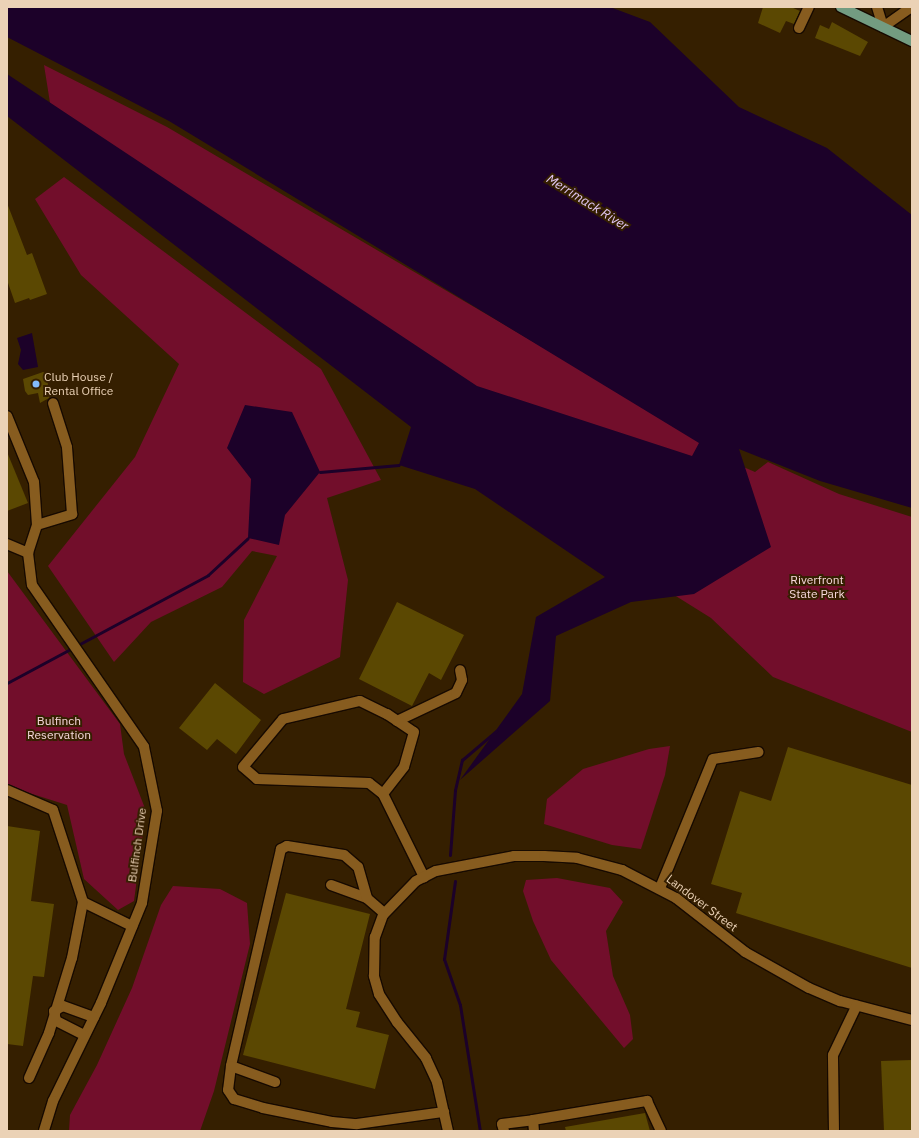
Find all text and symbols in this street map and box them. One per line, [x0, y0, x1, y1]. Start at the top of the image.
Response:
water label: Merrimack River [543, 172, 631, 234]
place label: Club House / Rental Office [44, 370, 113, 398]
marker: Club House / Rental Office [31, 379, 41, 389]
park label: Riverfront State Park [789, 573, 845, 601]
park label: Bulfinch Reservation [27, 714, 91, 742]
street label: Bulfinch Drive [125, 807, 149, 883]
street label: Landover Street [664, 872, 740, 934]

